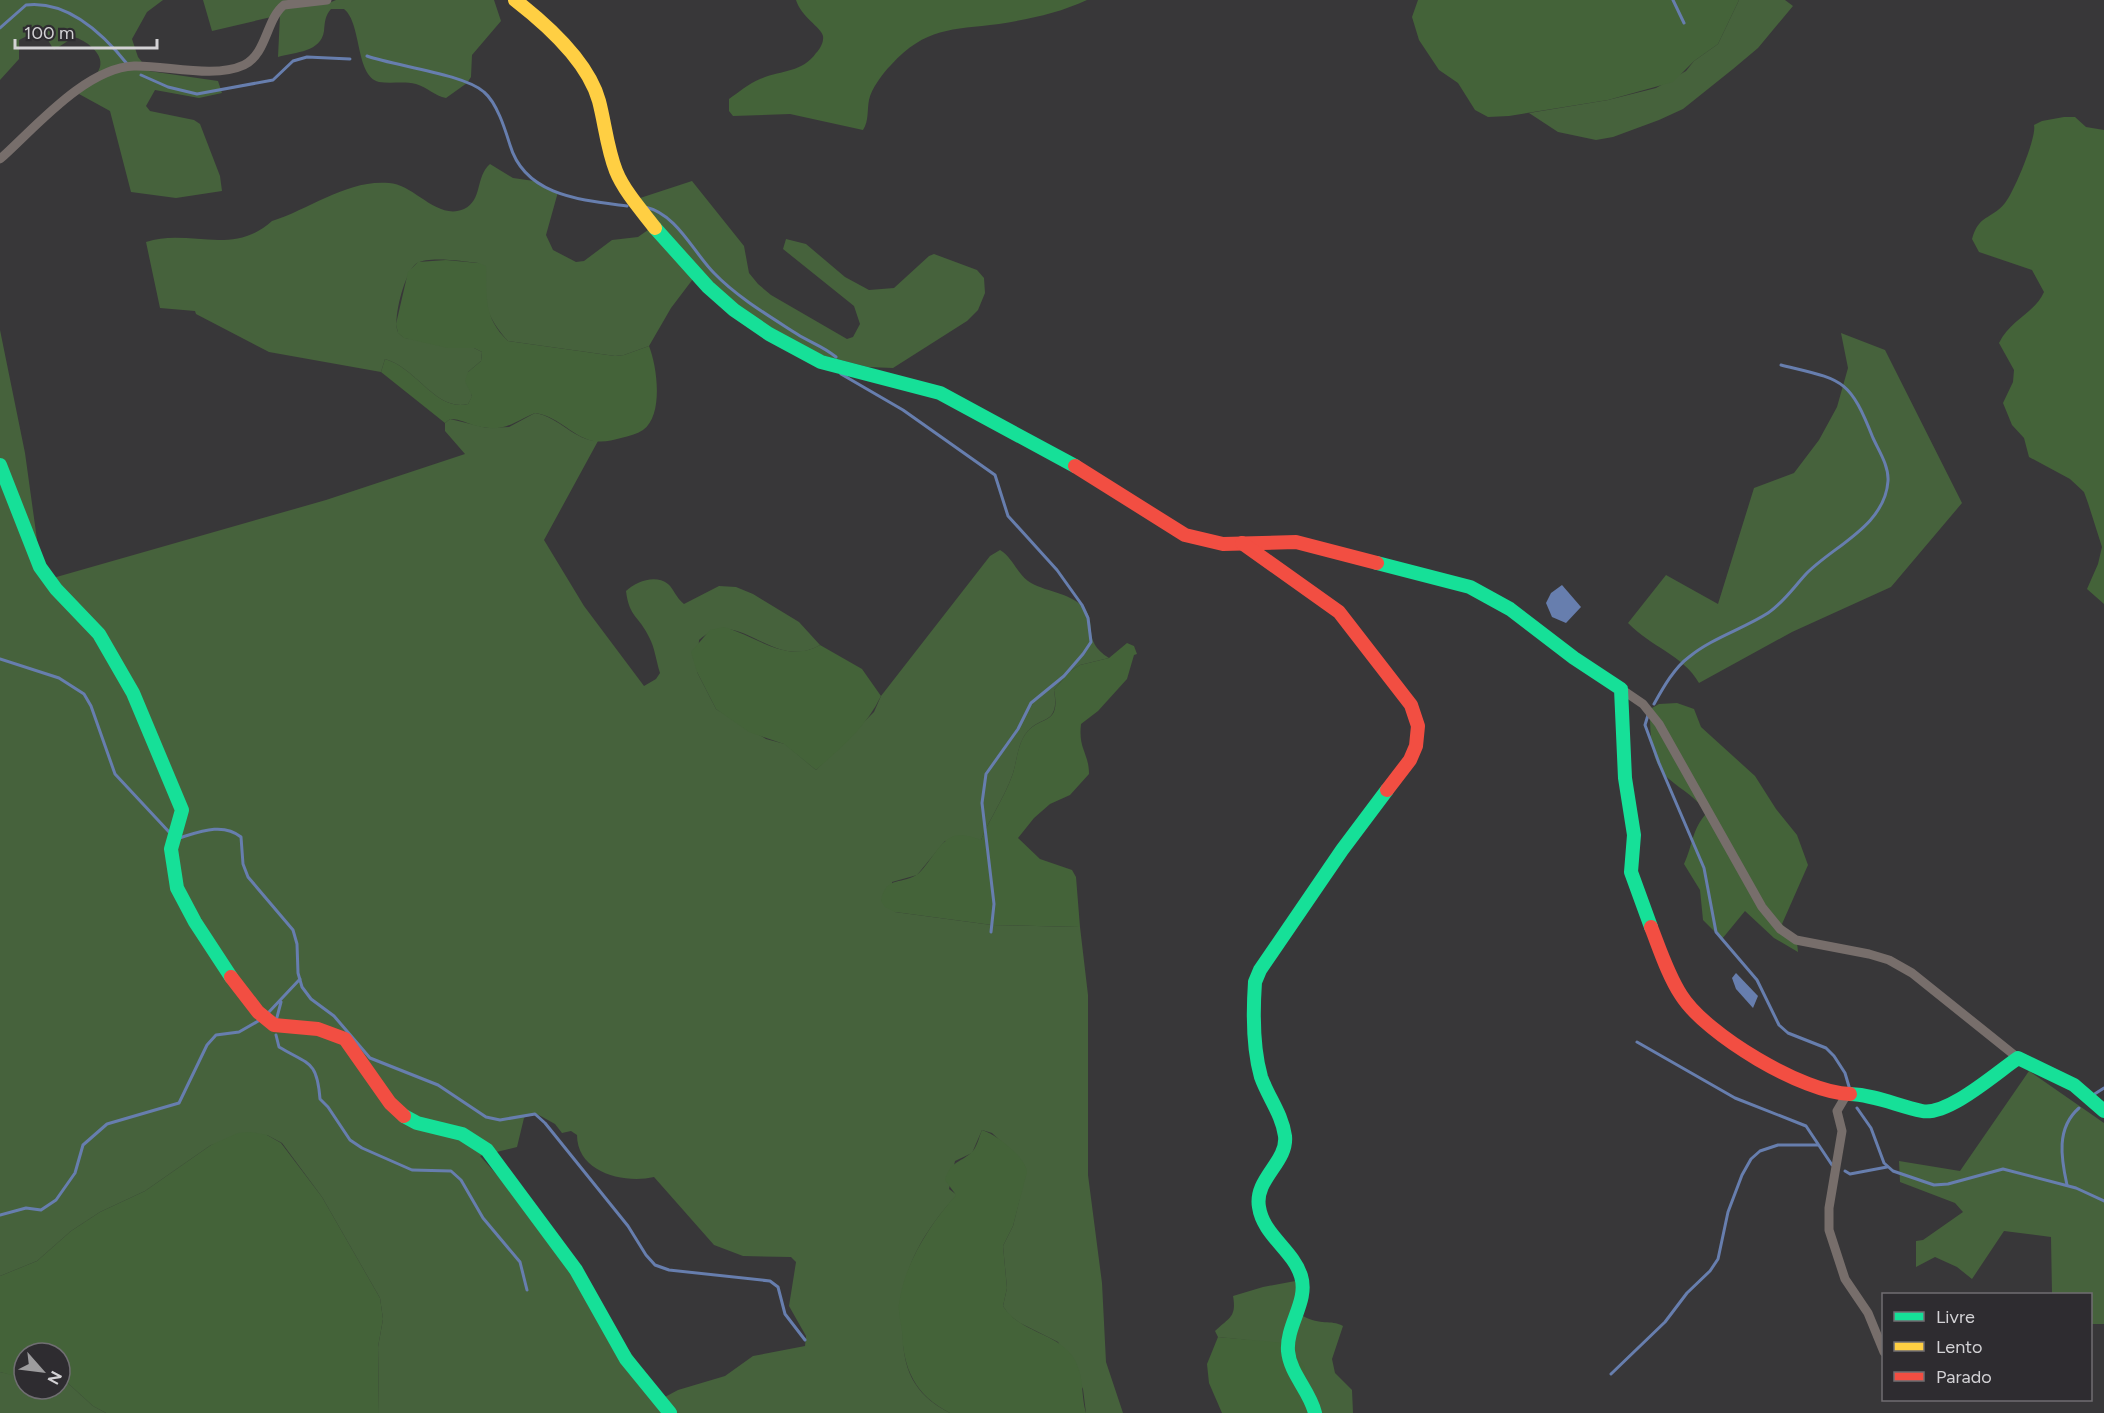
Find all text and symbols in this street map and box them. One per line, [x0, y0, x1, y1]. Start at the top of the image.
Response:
scale bar [15, 12, 158, 50]
text: 100 m [24, 22, 74, 44]
legend [1882, 1293, 2092, 1401]
text: Livre [1936, 1306, 1975, 1328]
text: Lento [1936, 1336, 1982, 1358]
north arrow [12, 1341, 72, 1401]
text: Parado [1936, 1366, 1992, 1388]
text: N [44, 1368, 66, 1388]

